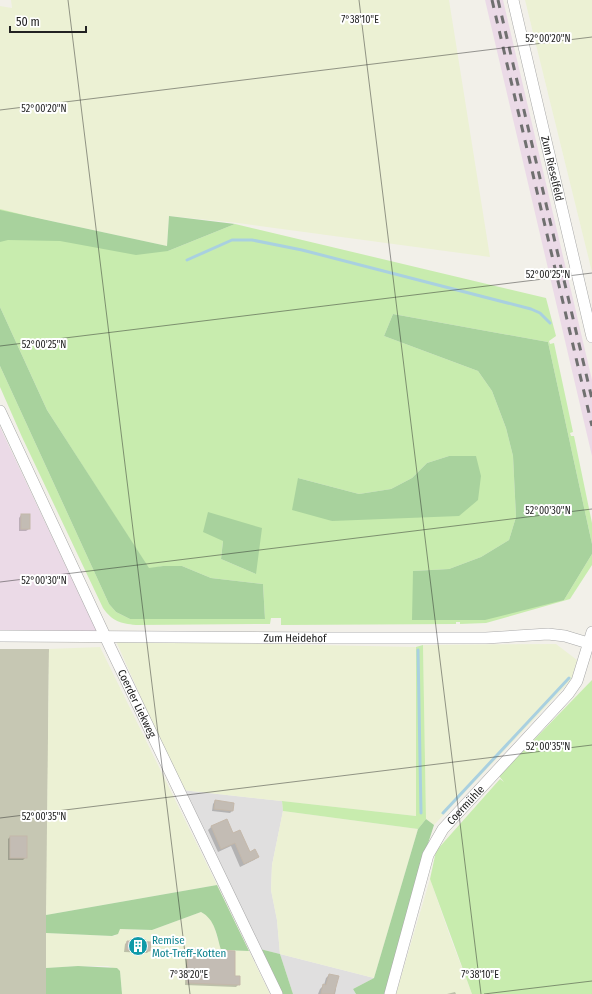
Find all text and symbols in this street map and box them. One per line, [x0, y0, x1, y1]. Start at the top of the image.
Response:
scale bar [10, 8, 86, 34]
text: 7°38'10"E [341, 14, 379, 26]
text: 50 m [16, 15, 40, 29]
text: 52°00'20"N [525, 33, 571, 45]
text: 52°00'20"N [21, 103, 67, 115]
street label: Zum Rieselfeld [538, 135, 566, 202]
text: 52°00'25"N [526, 269, 570, 281]
text: 52°00'25"N [22, 339, 66, 351]
text: 52°00'30"N [525, 505, 571, 517]
text: 52°00'30"N [21, 575, 67, 587]
street label: Zum Heidehof [263, 632, 327, 645]
street label: Coerder Liekweg [115, 667, 159, 741]
text: 52°00'35"N [526, 741, 570, 753]
street label: Coermühle [444, 783, 487, 828]
text: 52°00'35"N [22, 811, 66, 823]
place label: Remise Mot-Treff-Kotten [152, 934, 226, 960]
building icon: Remise Mot-Treff-Kotten [127, 935, 149, 957]
text: 7°38'20"E [170, 969, 208, 981]
text: 7°38'10"E [461, 969, 499, 981]

